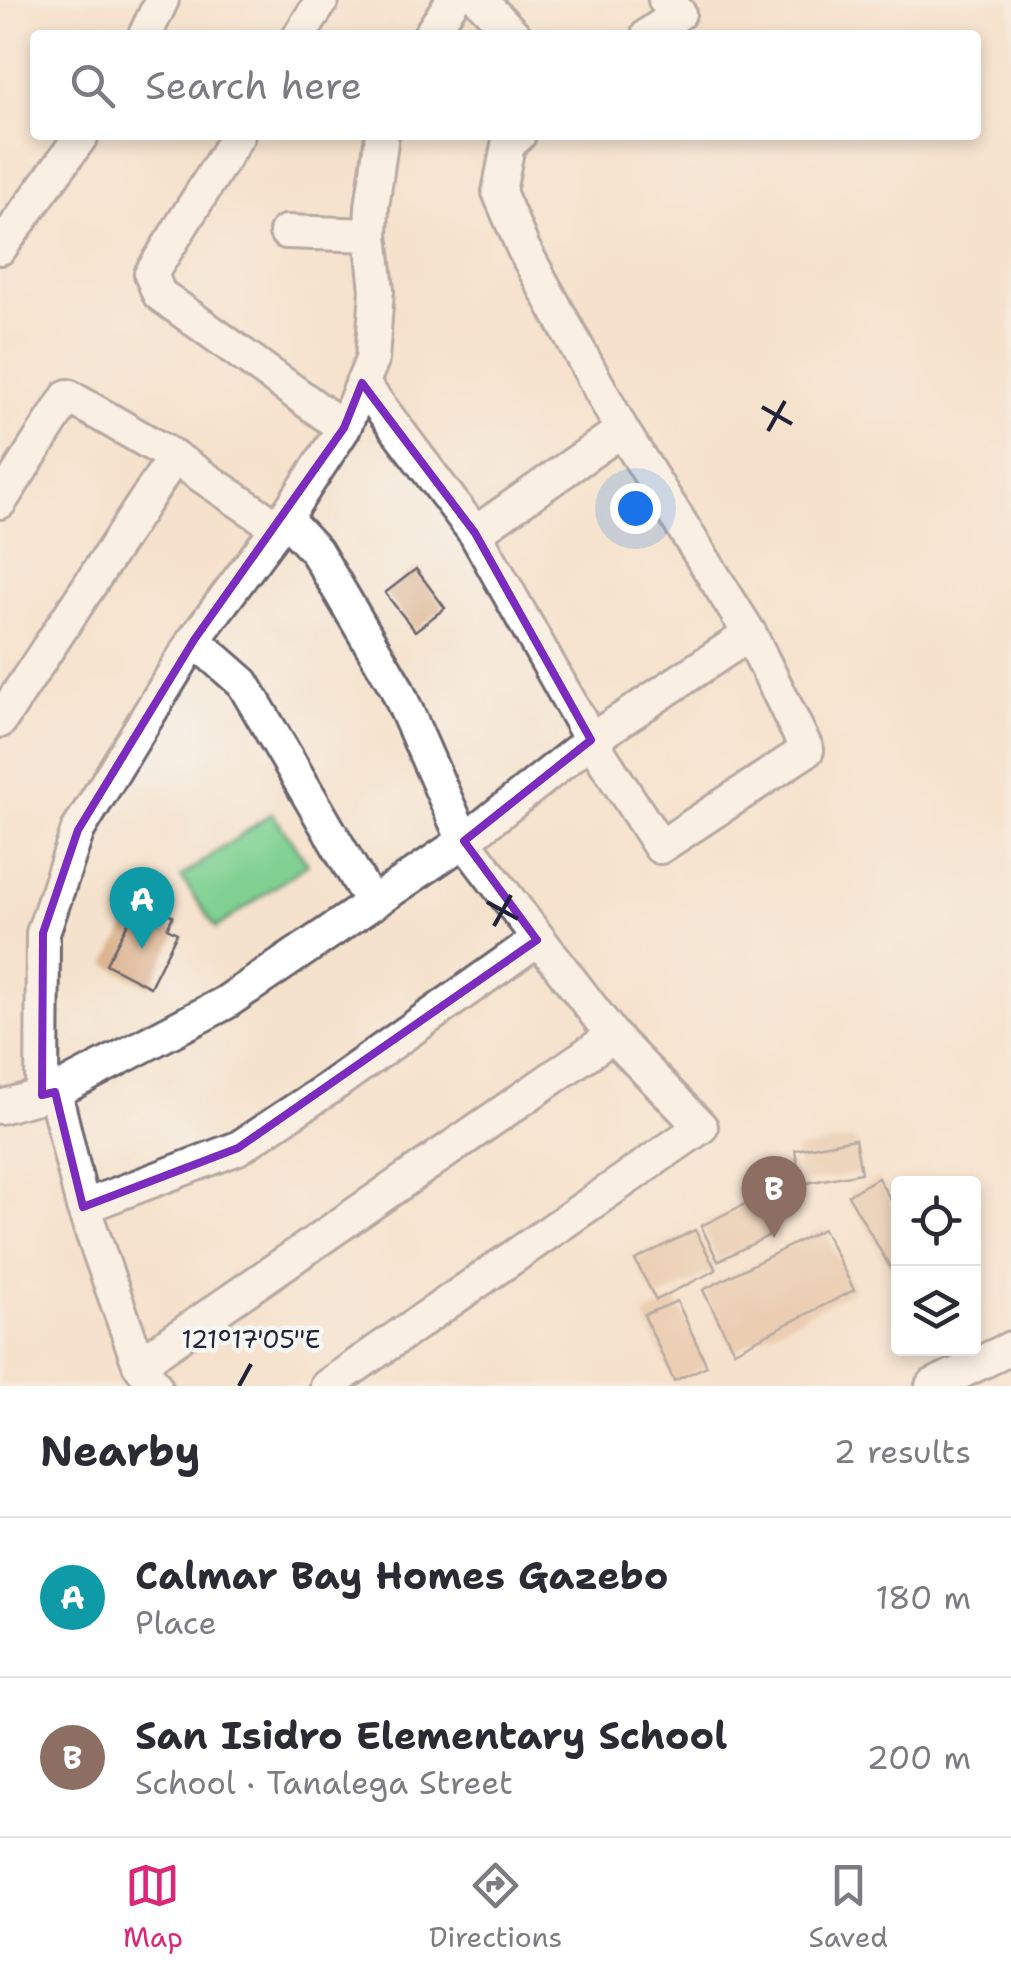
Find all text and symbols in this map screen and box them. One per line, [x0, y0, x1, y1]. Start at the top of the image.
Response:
search box [30, 30, 981, 140]
icon: search [65, 58, 120, 113]
text: Search here [145, 60, 362, 111]
your location [610, 483, 661, 534]
pin: A [110, 866, 174, 949]
pin: B [742, 1156, 806, 1238]
map controls [891, 1176, 981, 1356]
button: locate [891, 1176, 981, 1266]
button: layers [891, 1266, 981, 1356]
text: 121°17'05"E [182, 1322, 320, 1356]
text: Nearby [40, 1423, 200, 1479]
text: 2 results [834, 1430, 971, 1473]
text: Calmar Bay Homes Gazebo [135, 1550, 668, 1601]
text: A [60, 1576, 85, 1619]
text: 180 m [875, 1576, 971, 1619]
text: Place [135, 1601, 217, 1644]
text: San Isidro Elementary School [135, 1710, 728, 1761]
text: B [63, 1736, 82, 1779]
text: 200 m [867, 1736, 971, 1779]
text: School · Tanalega Street [135, 1761, 513, 1804]
tab: Map [123, 1858, 183, 1956]
tab: Directions [429, 1858, 562, 1956]
tab: Saved [808, 1858, 888, 1956]

